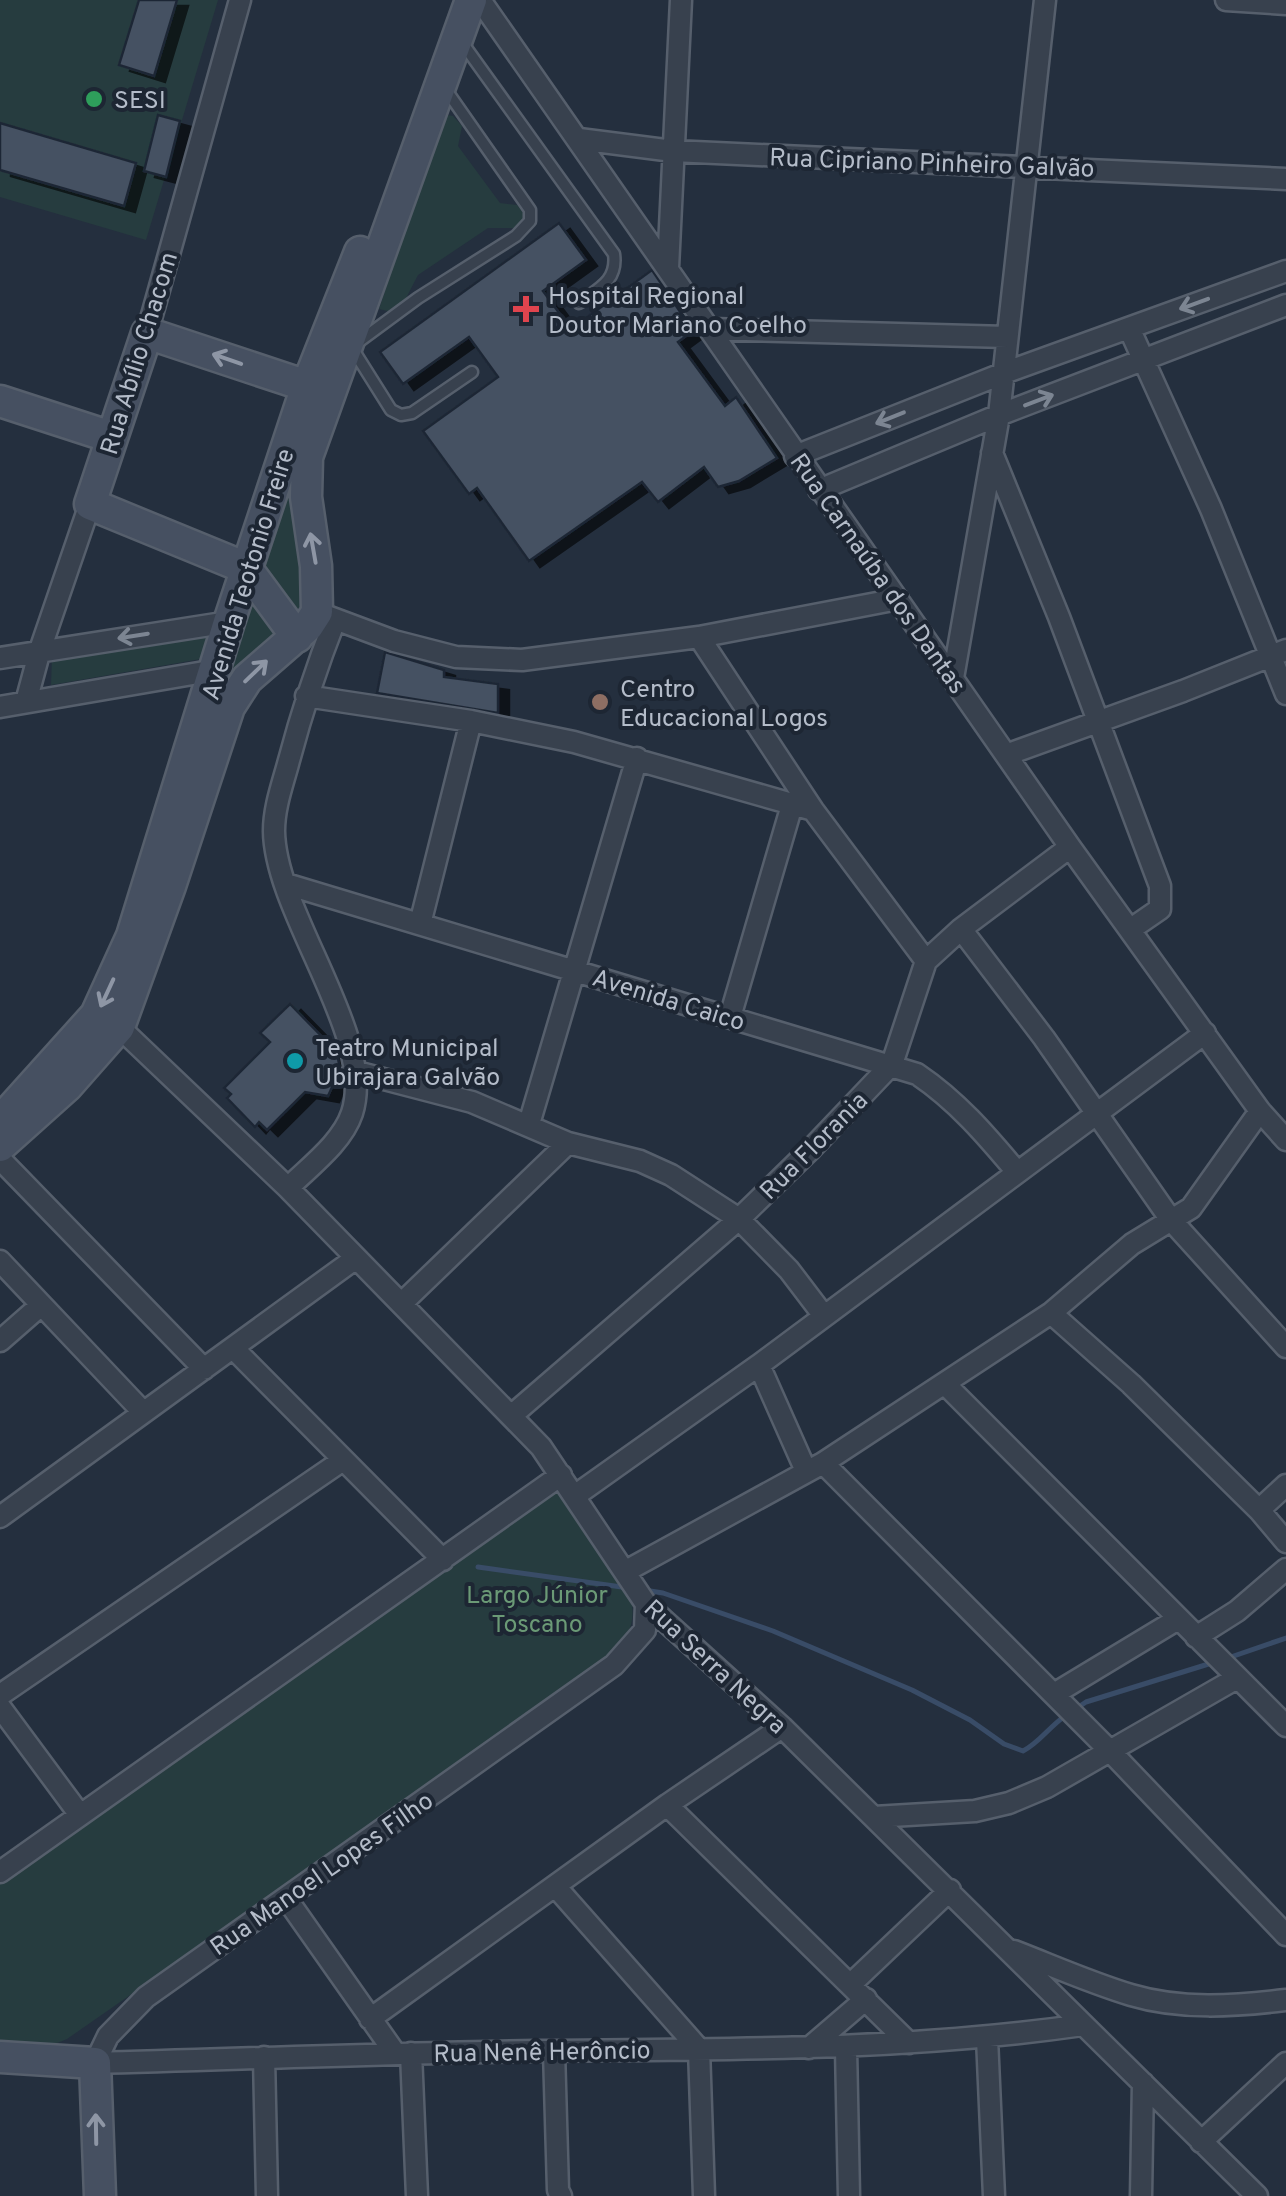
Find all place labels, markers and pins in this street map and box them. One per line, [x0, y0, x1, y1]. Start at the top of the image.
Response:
place label: SESI [114, 86, 166, 118]
marker: SESI [83, 88, 105, 110]
place label: Hospital Regional Doutor Mariano Coelho [548, 282, 807, 343]
marker: Hospital Regional Doutor Mariano Coelho [513, 296, 539, 322]
place label: Centro Educacional Logos [620, 675, 828, 736]
marker: Centro Educacional Logos [589, 691, 611, 713]
place label: Teatro Municipal Ubirajara Galvão [315, 1034, 500, 1095]
marker: Teatro Municipal Ubirajara Galvão [284, 1050, 306, 1072]

